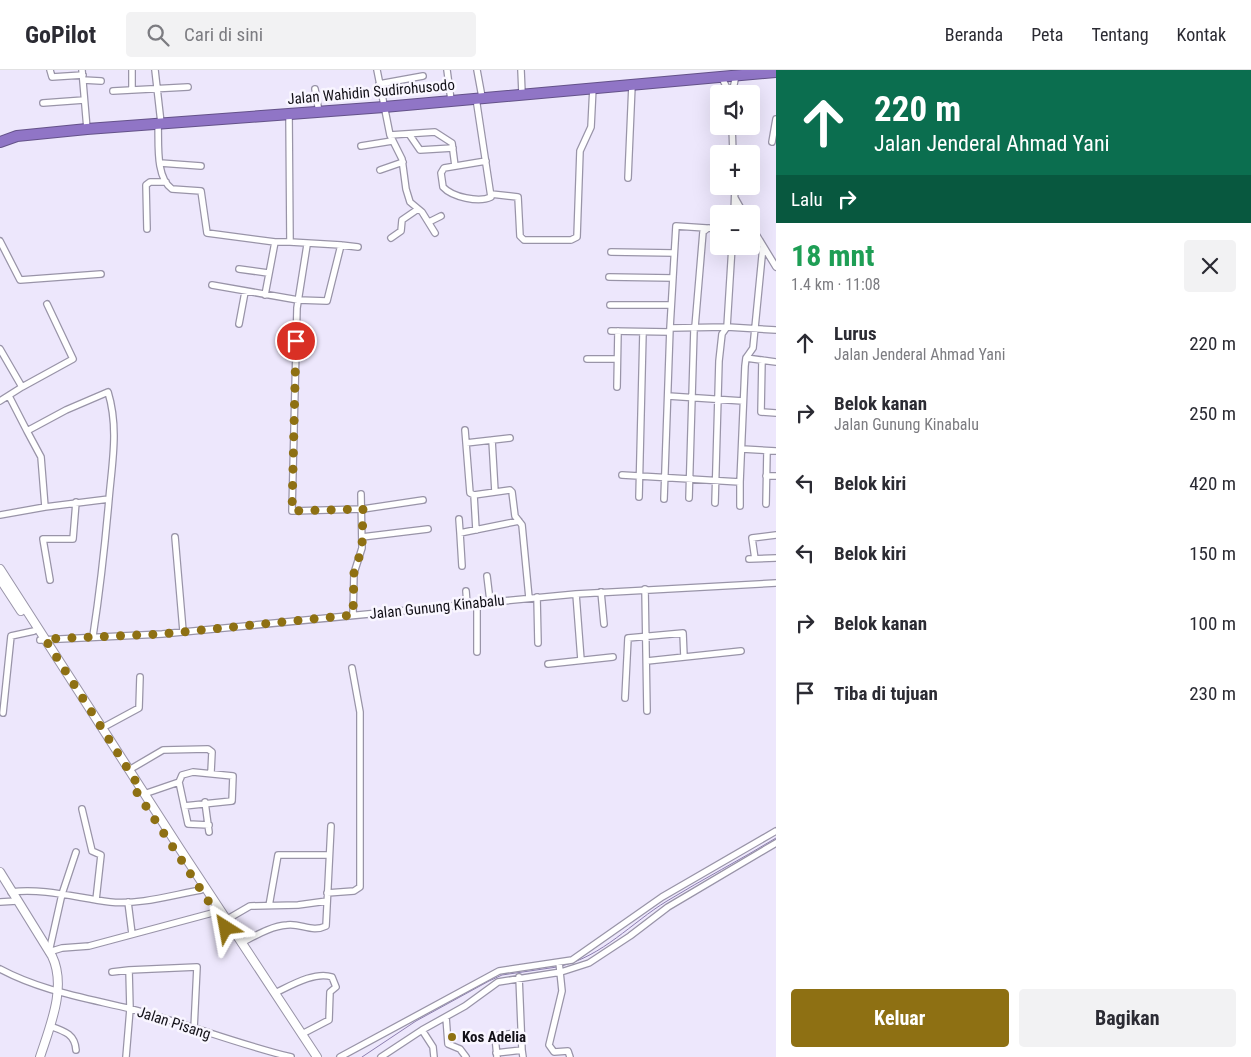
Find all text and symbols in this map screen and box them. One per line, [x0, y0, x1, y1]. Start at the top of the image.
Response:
search box [126, 12, 476, 57]
text: GoPilot [25, 21, 96, 49]
icon: search [144, 21, 172, 49]
text: Cari di sini [184, 23, 263, 46]
text: Beranda [945, 24, 1003, 45]
text: Peta [1031, 24, 1063, 45]
text: Tentang [1091, 24, 1149, 45]
text: Kontak [1177, 24, 1226, 45]
street label: Jalan Wahidin Sudirohusodo [286, 76, 456, 108]
map controls [710, 85, 760, 255]
button: sound [710, 85, 760, 135]
text: 220 m [874, 89, 961, 130]
icon: ahead [791, 90, 856, 155]
text: Jalan Jenderal Ahmad Yani [874, 131, 1110, 156]
button: + [710, 145, 760, 195]
icon: right [833, 185, 861, 213]
text: Lalu [791, 188, 823, 211]
button: − [710, 205, 760, 255]
text: 18 mnt [791, 238, 874, 273]
button: close [1184, 240, 1236, 292]
text: 1.4 km · 11:08 [791, 275, 881, 294]
pin [275, 320, 317, 362]
text: Lurus [834, 322, 877, 345]
icon: arrive [282, 327, 310, 355]
icon: ahead [791, 329, 819, 357]
text: 220 m [1189, 332, 1236, 355]
text: Jalan Jenderal Ahmad Yani [834, 345, 1005, 364]
text: Belok kanan [834, 392, 927, 415]
icon: right [791, 399, 819, 427]
text: 250 m [1189, 402, 1236, 425]
text: Jalan Gunung Kinabalu [834, 415, 979, 434]
icon: left [791, 469, 819, 497]
text: Belok kiri [834, 472, 906, 495]
text: 420 m [1189, 472, 1236, 495]
icon: left [791, 539, 819, 567]
text: Belok kiri [834, 542, 906, 565]
text: 150 m [1189, 542, 1236, 565]
street label: Jalan Gunung Kinabalu [369, 591, 505, 623]
icon: right [791, 609, 819, 637]
text: Belok kanan [834, 612, 927, 635]
text: 100 m [1189, 612, 1236, 635]
icon: arrive [791, 679, 819, 707]
text: Tiba di tujuan [834, 682, 938, 705]
text: 230 m [1189, 682, 1236, 705]
position arrow [199, 901, 251, 953]
button: Keluar [791, 989, 1009, 1047]
button: Bagikan [1019, 989, 1236, 1047]
street label: Jalan Pisang [135, 1003, 213, 1043]
place label: Kos Adelia [462, 1028, 526, 1046]
marker: Kos Adelia [446, 1031, 458, 1043]

